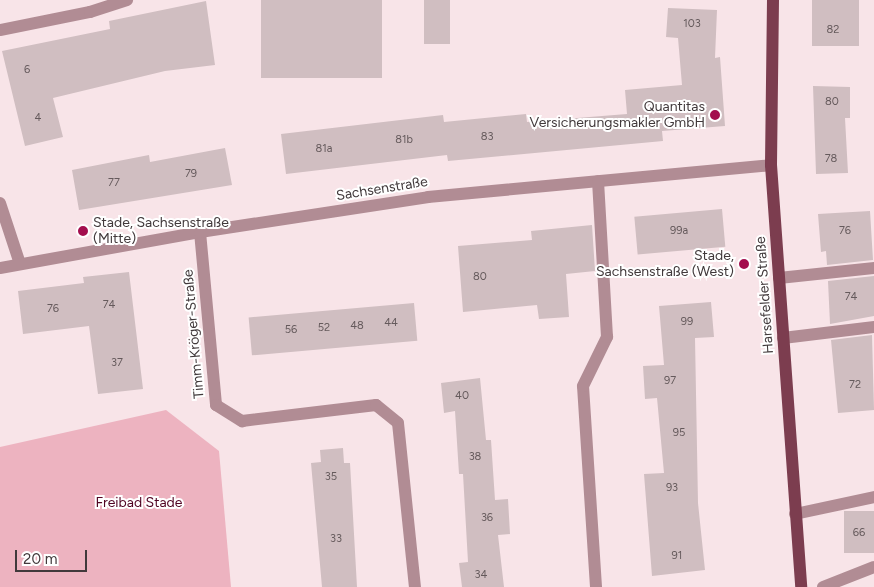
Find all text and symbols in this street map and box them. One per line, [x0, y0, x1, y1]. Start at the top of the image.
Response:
house number: 103 [683, 17, 701, 31]
house number: 82 [827, 23, 839, 37]
house number: 6 [24, 63, 30, 77]
house number: 80 [825, 95, 839, 109]
place label: Quantitas Versicherungsmakler GmbH [530, 99, 705, 132]
marker: Quantitas Versicherungsmakler GmbH [709, 109, 721, 121]
house number: 4 [35, 111, 41, 125]
house number: 83 [481, 130, 493, 144]
house number: 81b [395, 133, 413, 147]
house number: 81a [316, 142, 332, 156]
house number: 78 [825, 152, 837, 166]
house number: 79 [185, 167, 197, 181]
street label: Sachsenstraße [335, 173, 429, 205]
house number: 77 [108, 176, 120, 190]
place label: Stade, Sachsenstraße (Mitte) [93, 215, 229, 248]
house number: 99a [670, 224, 688, 238]
house number: 76 [839, 224, 851, 238]
marker: Stade, Sachsenstraße (Mitte) [77, 225, 89, 237]
street label: Harsefelder Straße [753, 236, 777, 354]
place label: Stade, Sachsenstraße (West) [596, 248, 734, 280]
marker: Stade, Sachsenstraße (West) [738, 258, 750, 270]
street label: Timm-Kröger-Straße [180, 269, 208, 399]
house number: 80 [473, 270, 487, 284]
house number: 74 [845, 290, 857, 304]
house number: 74 [103, 298, 115, 312]
house number: 76 [47, 302, 59, 316]
house number: 99 [681, 315, 693, 329]
house number: 44 [384, 316, 398, 330]
house number: 48 [350, 319, 364, 333]
house number: 52 [318, 321, 330, 335]
house number: 56 [285, 323, 297, 337]
house number: 37 [111, 356, 123, 370]
house number: 97 [664, 374, 676, 388]
house number: 72 [849, 378, 861, 392]
house number: 40 [455, 389, 469, 403]
house number: 95 [673, 426, 685, 440]
house number: 38 [469, 450, 481, 464]
house number: 35 [325, 470, 337, 484]
house number: 93 [666, 481, 678, 495]
park label: Freibad Stade [96, 495, 182, 511]
house number: 36 [481, 511, 493, 525]
house number: 66 [853, 526, 865, 540]
house number: 33 [330, 532, 342, 546]
scale bar [18, 540, 90, 572]
house number: 91 [672, 549, 682, 563]
text: 20 m [23, 550, 57, 568]
house number: 34 [475, 568, 487, 582]

